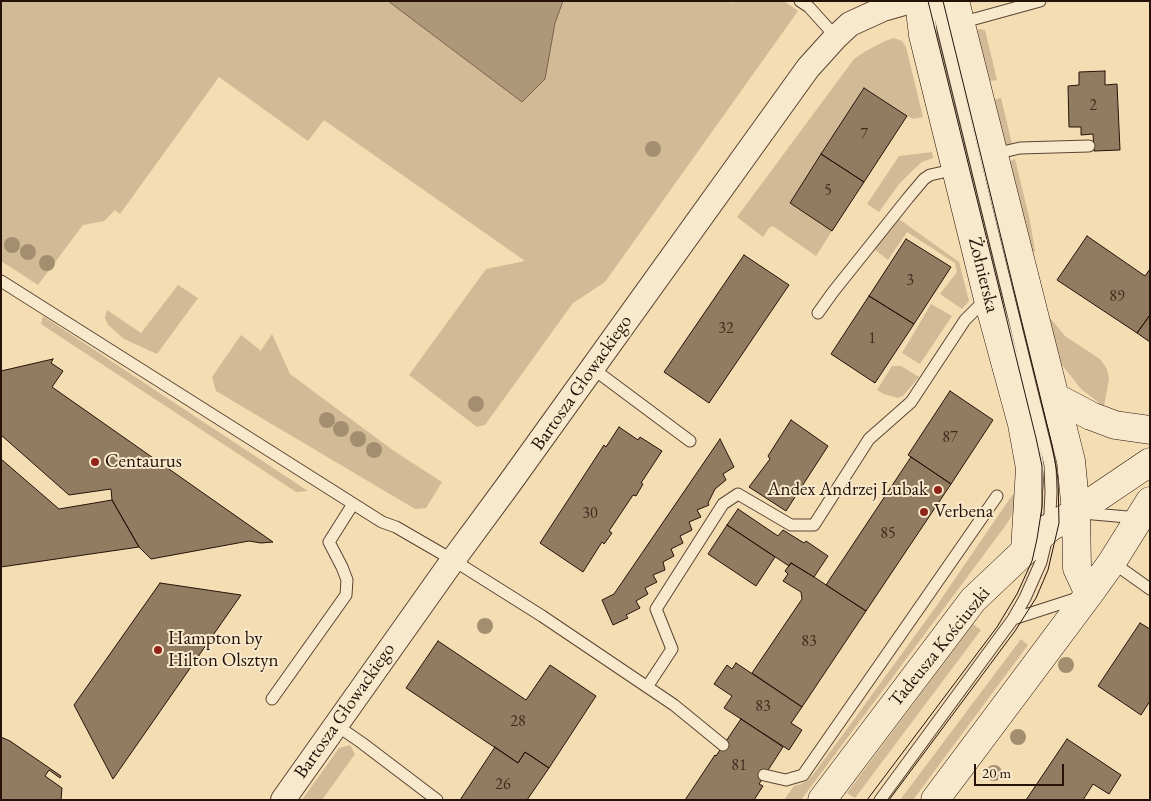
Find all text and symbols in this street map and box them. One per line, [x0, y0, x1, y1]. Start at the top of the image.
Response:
house number: 2 [1089, 96, 1097, 116]
house number: 7 [860, 125, 868, 145]
house number: 5 [824, 181, 832, 201]
street label: Żołnierska [963, 235, 1003, 315]
house number: 3 [906, 271, 914, 291]
house number: 89 [1109, 287, 1125, 307]
street label: Bartosza Głowackiego [527, 311, 637, 455]
house number: 32 [718, 319, 734, 339]
house number: 1 [868, 329, 876, 349]
house number: 87 [942, 428, 958, 448]
place label: Centaurus [105, 451, 182, 473]
marker: Centaurus [89, 456, 101, 468]
place label: Andex Andrzej Lubak [767, 479, 928, 501]
marker: Andex Andrzej Lubak [932, 484, 944, 496]
place label: Verbena [934, 501, 993, 523]
house number: 30 [582, 504, 598, 524]
marker: Verbena [918, 506, 930, 518]
house number: 85 [880, 524, 896, 544]
street label: Tadeusza Kościuszki [885, 582, 995, 712]
place label: Hampton by Hilton Olsztyn [168, 628, 278, 672]
house number: 83 [801, 632, 817, 652]
street label: Bartosza Głowackiego [290, 639, 400, 783]
marker: Hampton by Hilton Olsztyn [152, 644, 164, 656]
house number: 83 [755, 697, 771, 717]
house number: 28 [510, 712, 526, 732]
scale bar [976, 754, 1066, 786]
house number: 81 [731, 756, 747, 776]
text: 20 m [982, 763, 1011, 782]
house number: 26 [495, 775, 511, 795]

